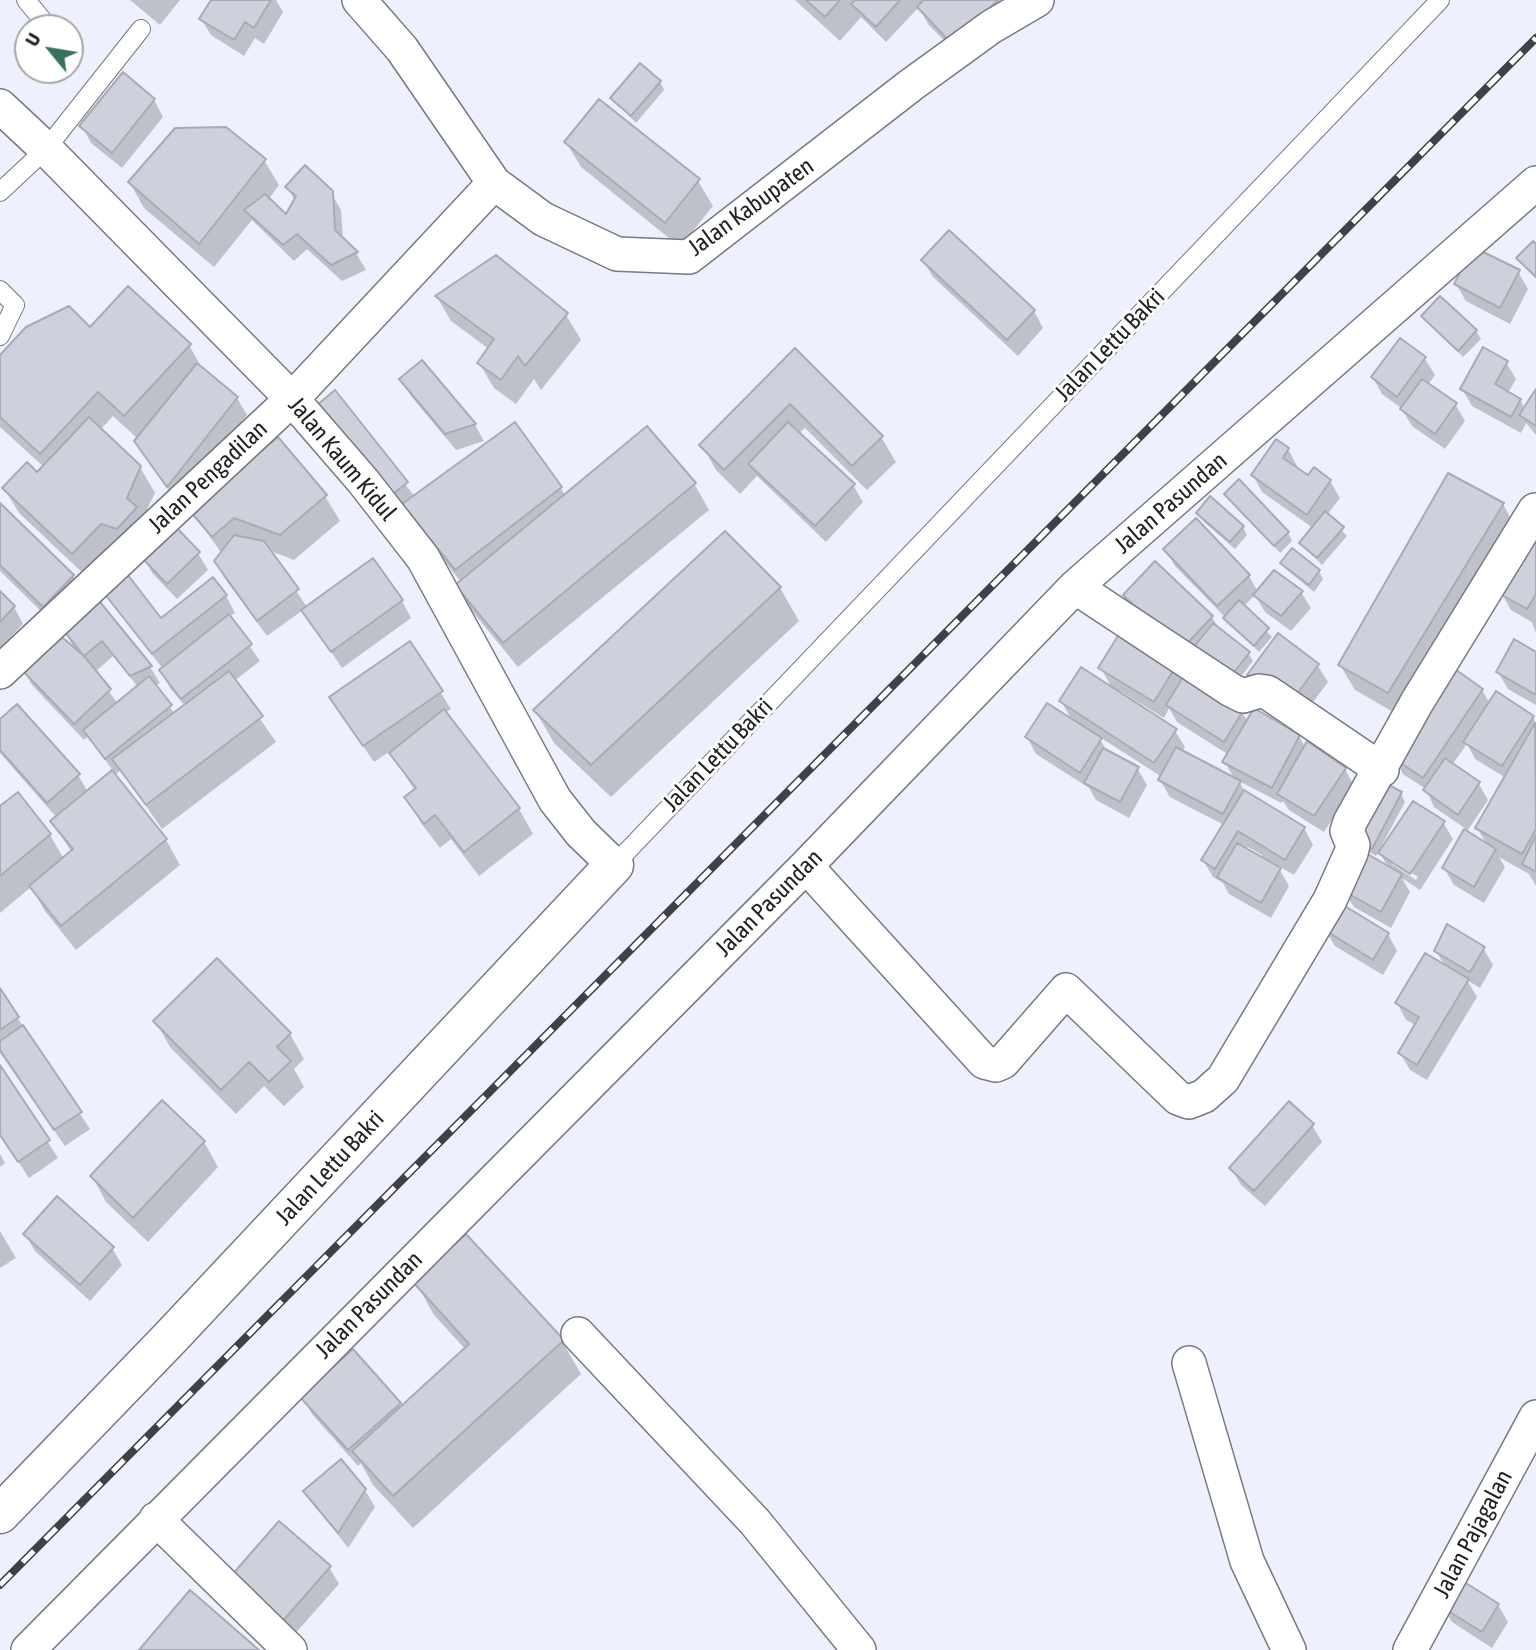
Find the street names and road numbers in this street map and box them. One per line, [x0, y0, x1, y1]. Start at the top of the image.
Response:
street label: Jalan Kabupaten [682, 152, 820, 262]
street label: Jalan Lettu Bakri [1049, 283, 1171, 407]
street label: Jalan Kaum Kidul [282, 391, 402, 527]
street label: Jalan Pengadilan [142, 415, 274, 539]
street label: Jalan Pasundan [1109, 446, 1233, 560]
street label: Jalan Lettu Bakri [657, 693, 779, 817]
street label: Jalan Pasundan [709, 843, 829, 963]
street label: Jalan Lettu Bakri [270, 1105, 390, 1231]
street label: Jalan Pasundan [309, 1245, 429, 1365]
street label: Jalan Pajagalan [1427, 1465, 1519, 1603]

